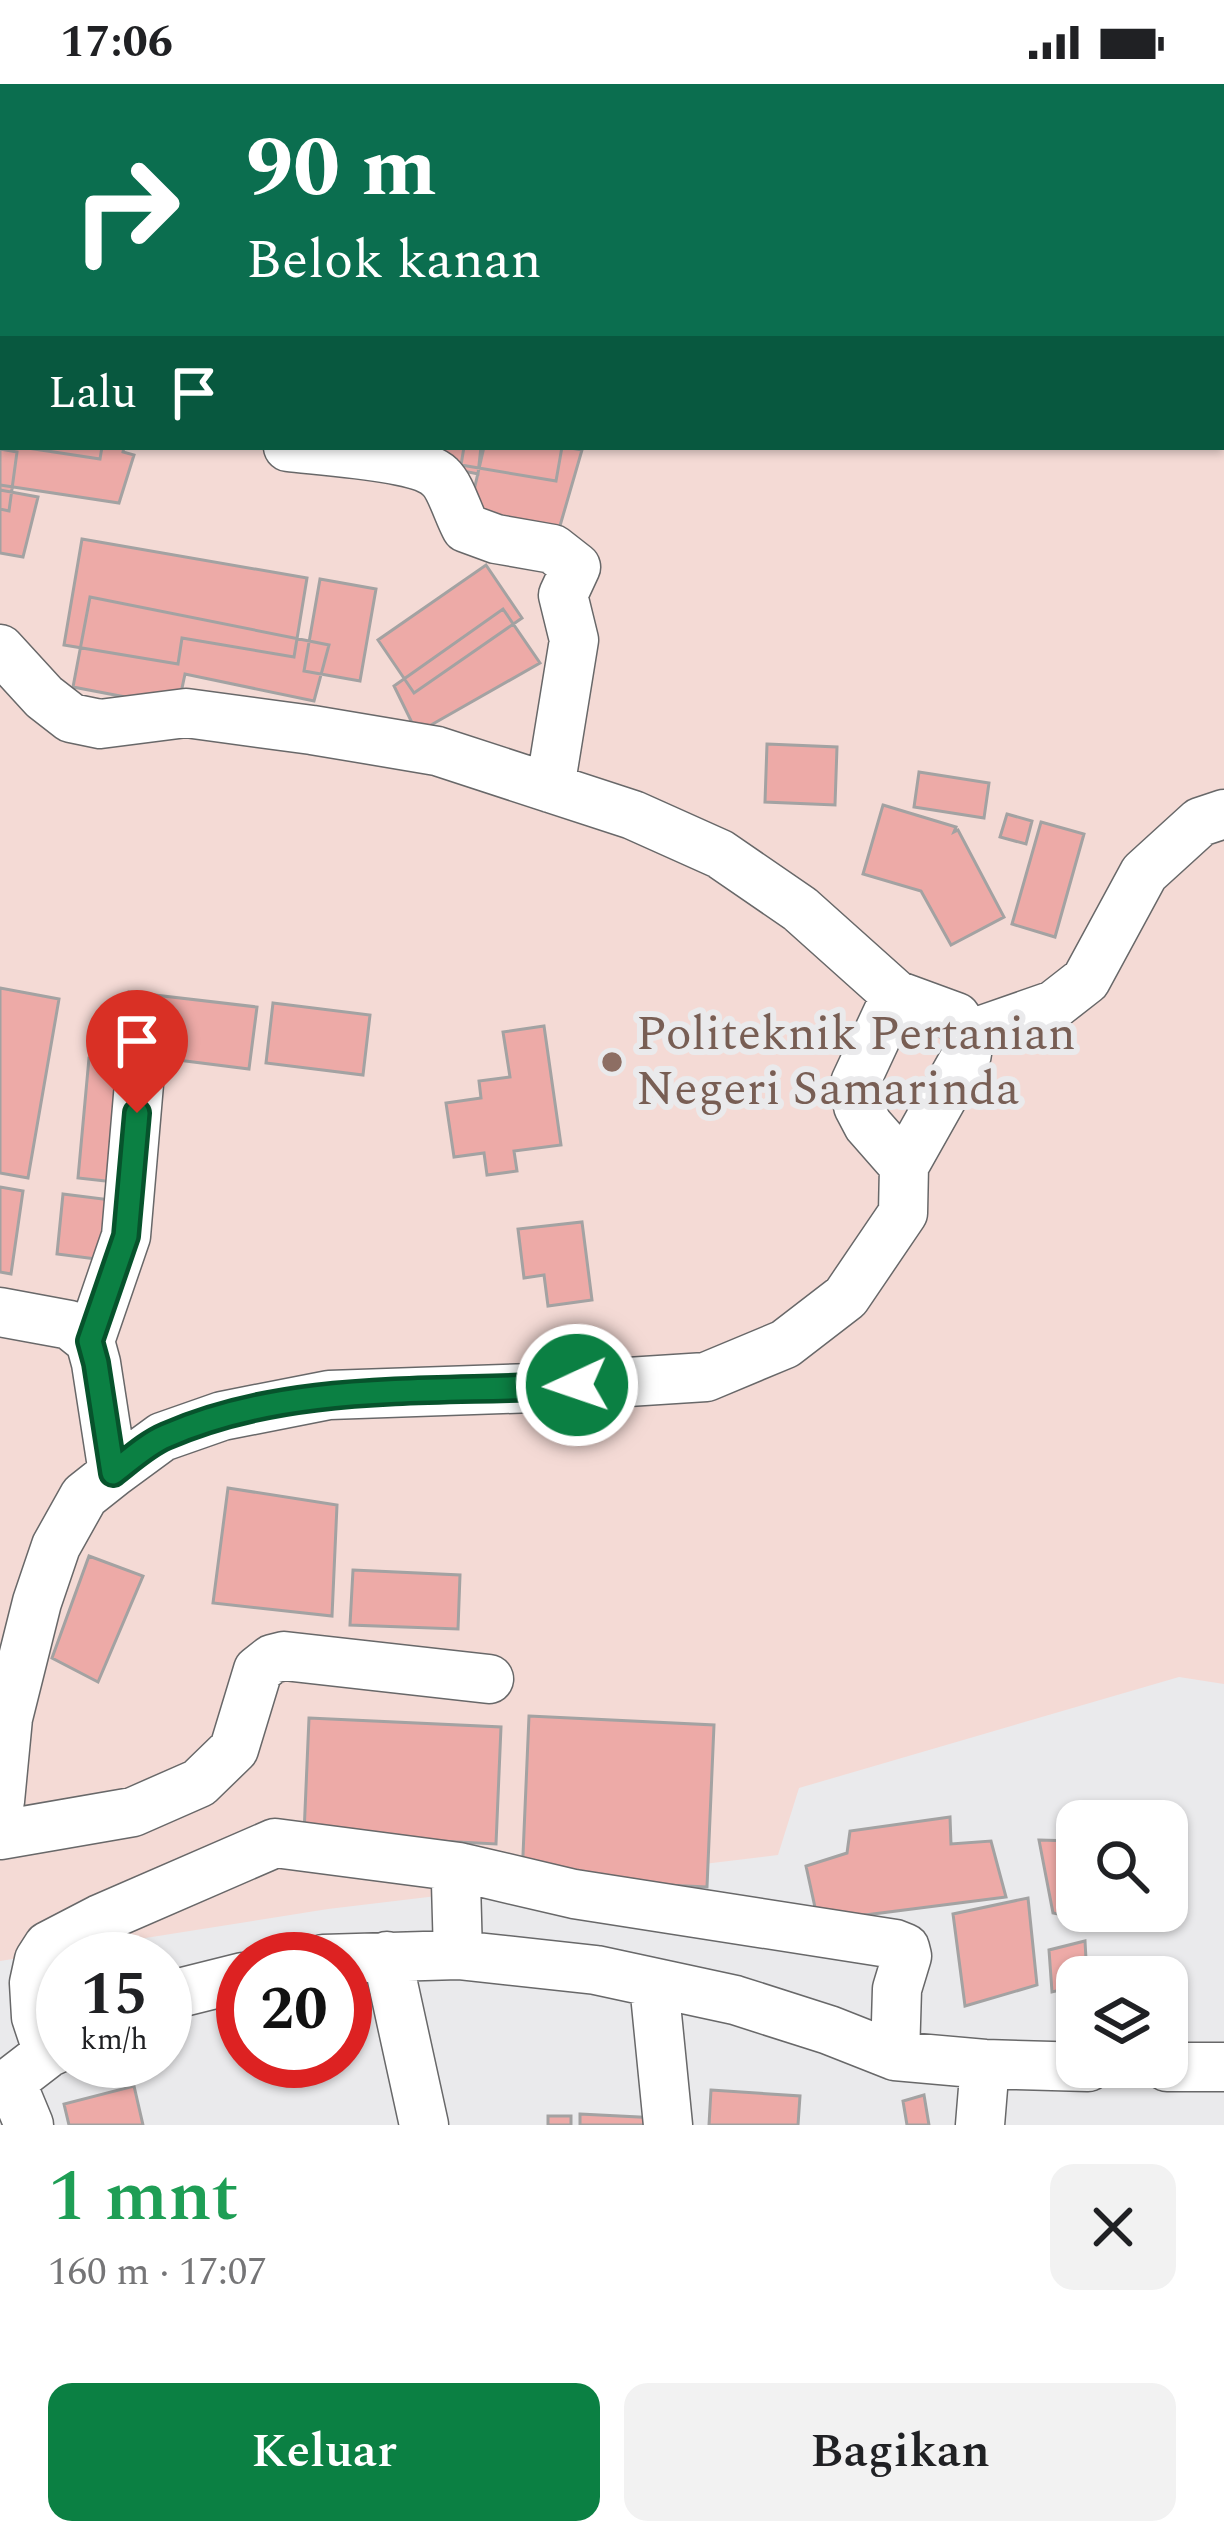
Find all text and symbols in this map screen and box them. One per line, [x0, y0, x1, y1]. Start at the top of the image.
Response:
text: 17:06 [60, 8, 173, 77]
text: 90 m [246, 105, 437, 233]
icon: right [48, 132, 204, 288]
text: Belok kanan [246, 220, 542, 302]
text: Lalu [48, 359, 137, 428]
icon: arrive [161, 360, 227, 426]
pin [86, 990, 188, 1113]
place label: Politeknik Pertanian Negeri Samarinda [636, 998, 1076, 1126]
icon: arrive [104, 1008, 170, 1074]
marker: Politeknik Pertanian Negeri Samarinda [599, 1049, 625, 1075]
position arrow [514, 1322, 640, 1448]
map controls [1056, 1800, 1188, 2088]
button: search [1056, 1800, 1188, 1932]
speed limit sign: 20 [216, 1932, 372, 2088]
text: 15 [80, 1949, 148, 2041]
button: layers [1056, 1956, 1188, 2088]
text: km/h [80, 2017, 148, 2063]
text: 1 mnt [48, 2143, 239, 2252]
button: close [1050, 2164, 1176, 2290]
text: 160 m · 17:07 [48, 2243, 267, 2302]
button: Keluar [48, 2383, 600, 2521]
button: Bagikan [624, 2383, 1176, 2521]

